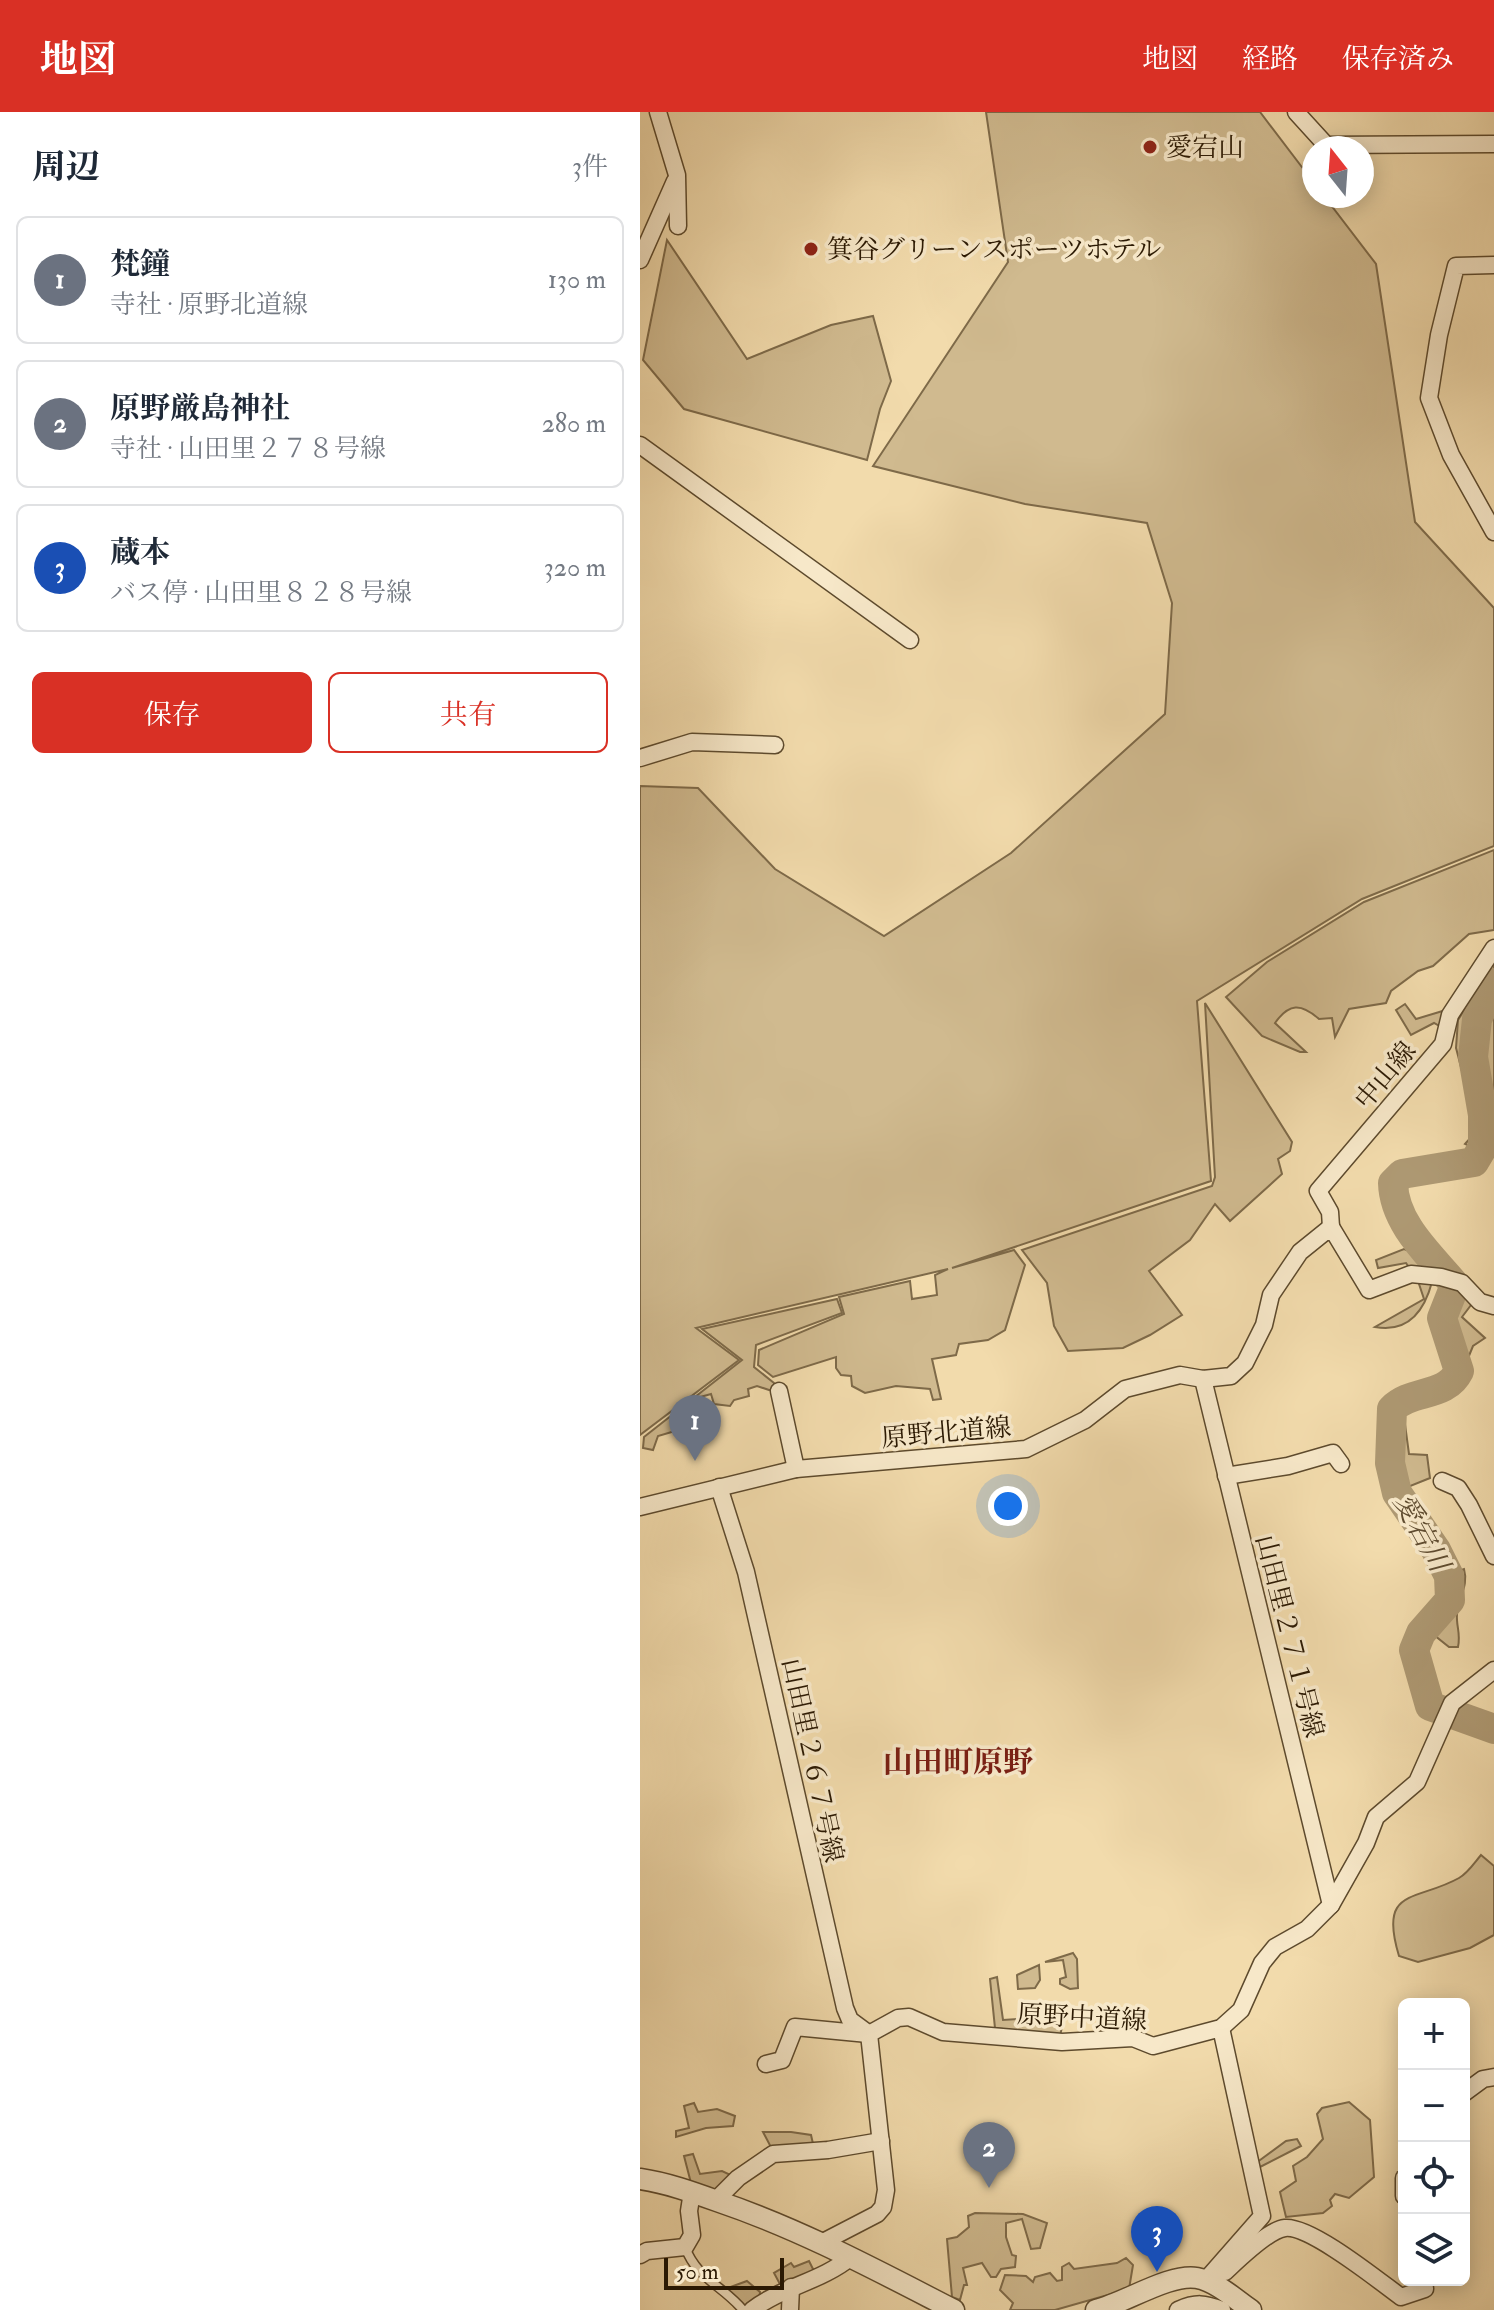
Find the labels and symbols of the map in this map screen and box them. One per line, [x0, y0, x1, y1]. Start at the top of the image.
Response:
place label: 愛宕山 [1166, 132, 1244, 164]
north arrow [1302, 136, 1374, 208]
marker: 愛宕山 [1141, 138, 1159, 156]
place label: 箕谷グリーンスポーツホテル [827, 234, 1161, 266]
marker: 箕谷グリーンスポーツホテル [802, 240, 820, 258]
street label: 中山線 [1348, 1035, 1423, 1116]
pin: 1 [669, 1395, 721, 1461]
street label: 原野北道線 [880, 1411, 1012, 1455]
your location [988, 1486, 1028, 1526]
water label: 愛宕川 [1385, 1488, 1458, 1581]
street label: 山田里２７１号線 [1248, 1531, 1330, 1741]
street label: 山田里２６７号線 [775, 1655, 849, 1865]
district label: 山田町原野 [883, 1744, 1033, 1781]
street label: 原野中道線 [1016, 1999, 1148, 2037]
pin: 2 [963, 2122, 1015, 2188]
pin: 3 [1131, 2206, 1183, 2272]
scale bar [664, 2254, 784, 2290]

